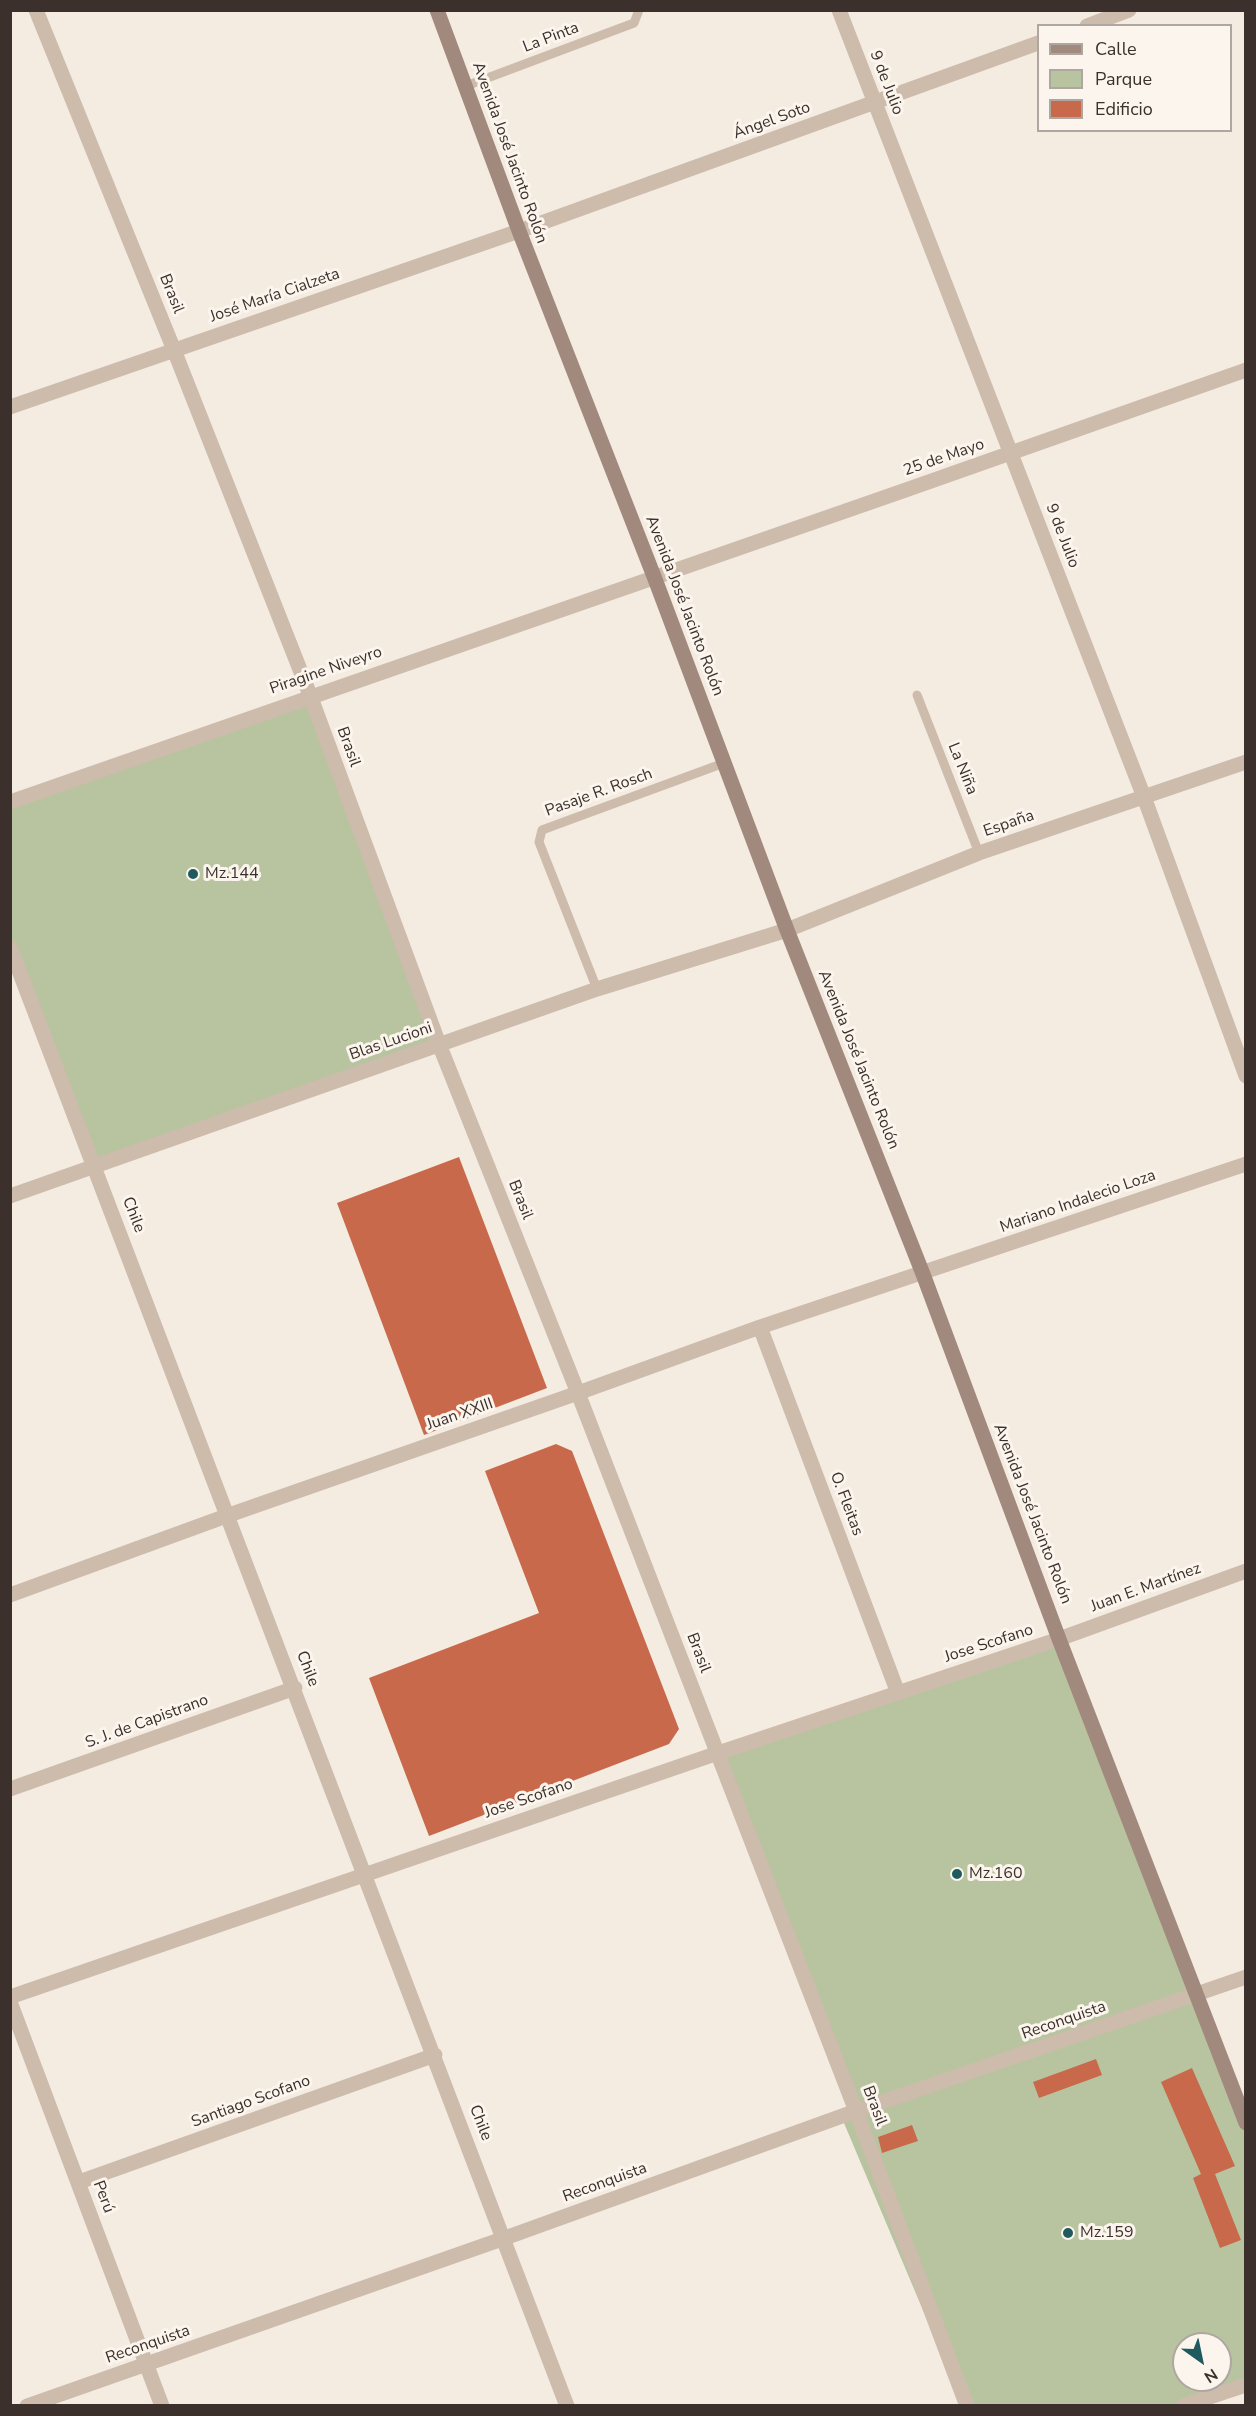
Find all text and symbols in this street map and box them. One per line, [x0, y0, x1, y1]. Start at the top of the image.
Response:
street label: La Pinta [520, 19, 582, 57]
legend [1037, 24, 1232, 132]
text: Calle [1095, 37, 1137, 61]
street label: 9 de Julio [865, 48, 907, 118]
street label: Avenida José Jacinto Rolón [467, 60, 551, 246]
text: Parque [1095, 67, 1152, 91]
text: Edificio [1095, 97, 1153, 121]
street label: Ángel Soto [731, 98, 813, 144]
street label: José María Cialzeta [208, 265, 342, 327]
street label: Brasil [154, 271, 188, 317]
street label: 25 de Mayo [901, 435, 987, 481]
street label: 9 de Julio [1041, 501, 1083, 571]
street label: Avenida José Jacinto Rolón [641, 513, 727, 699]
street label: Piragine Niveyro [267, 643, 385, 699]
street label: Brasil [332, 724, 364, 770]
street label: La Niña [943, 740, 981, 798]
street label: Pasaje R. Rosch [543, 765, 655, 821]
street label: España [981, 806, 1037, 842]
place label: Mz.144 [205, 864, 259, 884]
marker: Mz.144 [186, 867, 200, 881]
street label: Avenida José Jacinto Rolón [813, 968, 903, 1152]
street label: Blas Lucioni [347, 1019, 435, 1065]
street label: Mariano Indalecio Loza [997, 1166, 1159, 1238]
street label: Brasil [503, 1177, 537, 1223]
street label: Chile [117, 1194, 149, 1236]
street label: Juan XXIII [424, 1395, 496, 1435]
street label: Avenida José Jacinto Rolón [989, 1421, 1075, 1607]
street label: O. Fleitas [825, 1469, 867, 1539]
street label: Juan E. Martínez [1088, 1559, 1204, 1617]
street label: Jose Scofano [942, 1621, 1036, 1667]
street label: Brasil [682, 1630, 714, 1676]
street label: Chile [291, 1648, 323, 1690]
street label: S. J. de Capistrano [83, 1691, 211, 1753]
street label: Jose Scofano [482, 1775, 576, 1823]
place label: Mz.160 [969, 1864, 1023, 1884]
marker: Mz.160 [950, 1867, 964, 1881]
street label: Reconquista [1019, 1998, 1109, 2044]
street label: Santiago Scofano [189, 2072, 313, 2132]
street label: Brasil [858, 2083, 890, 2129]
street label: Chile [464, 2102, 496, 2144]
street label: Reconquista [560, 2159, 650, 2207]
street label: Perú [88, 2178, 118, 2216]
place label: Mz.159 [1080, 2223, 1134, 2243]
marker: Mz.159 [1061, 2226, 1075, 2240]
street label: Reconquista [103, 2322, 193, 2368]
north arrow [1172, 2332, 1232, 2392]
text: N [1200, 2363, 1222, 2388]

